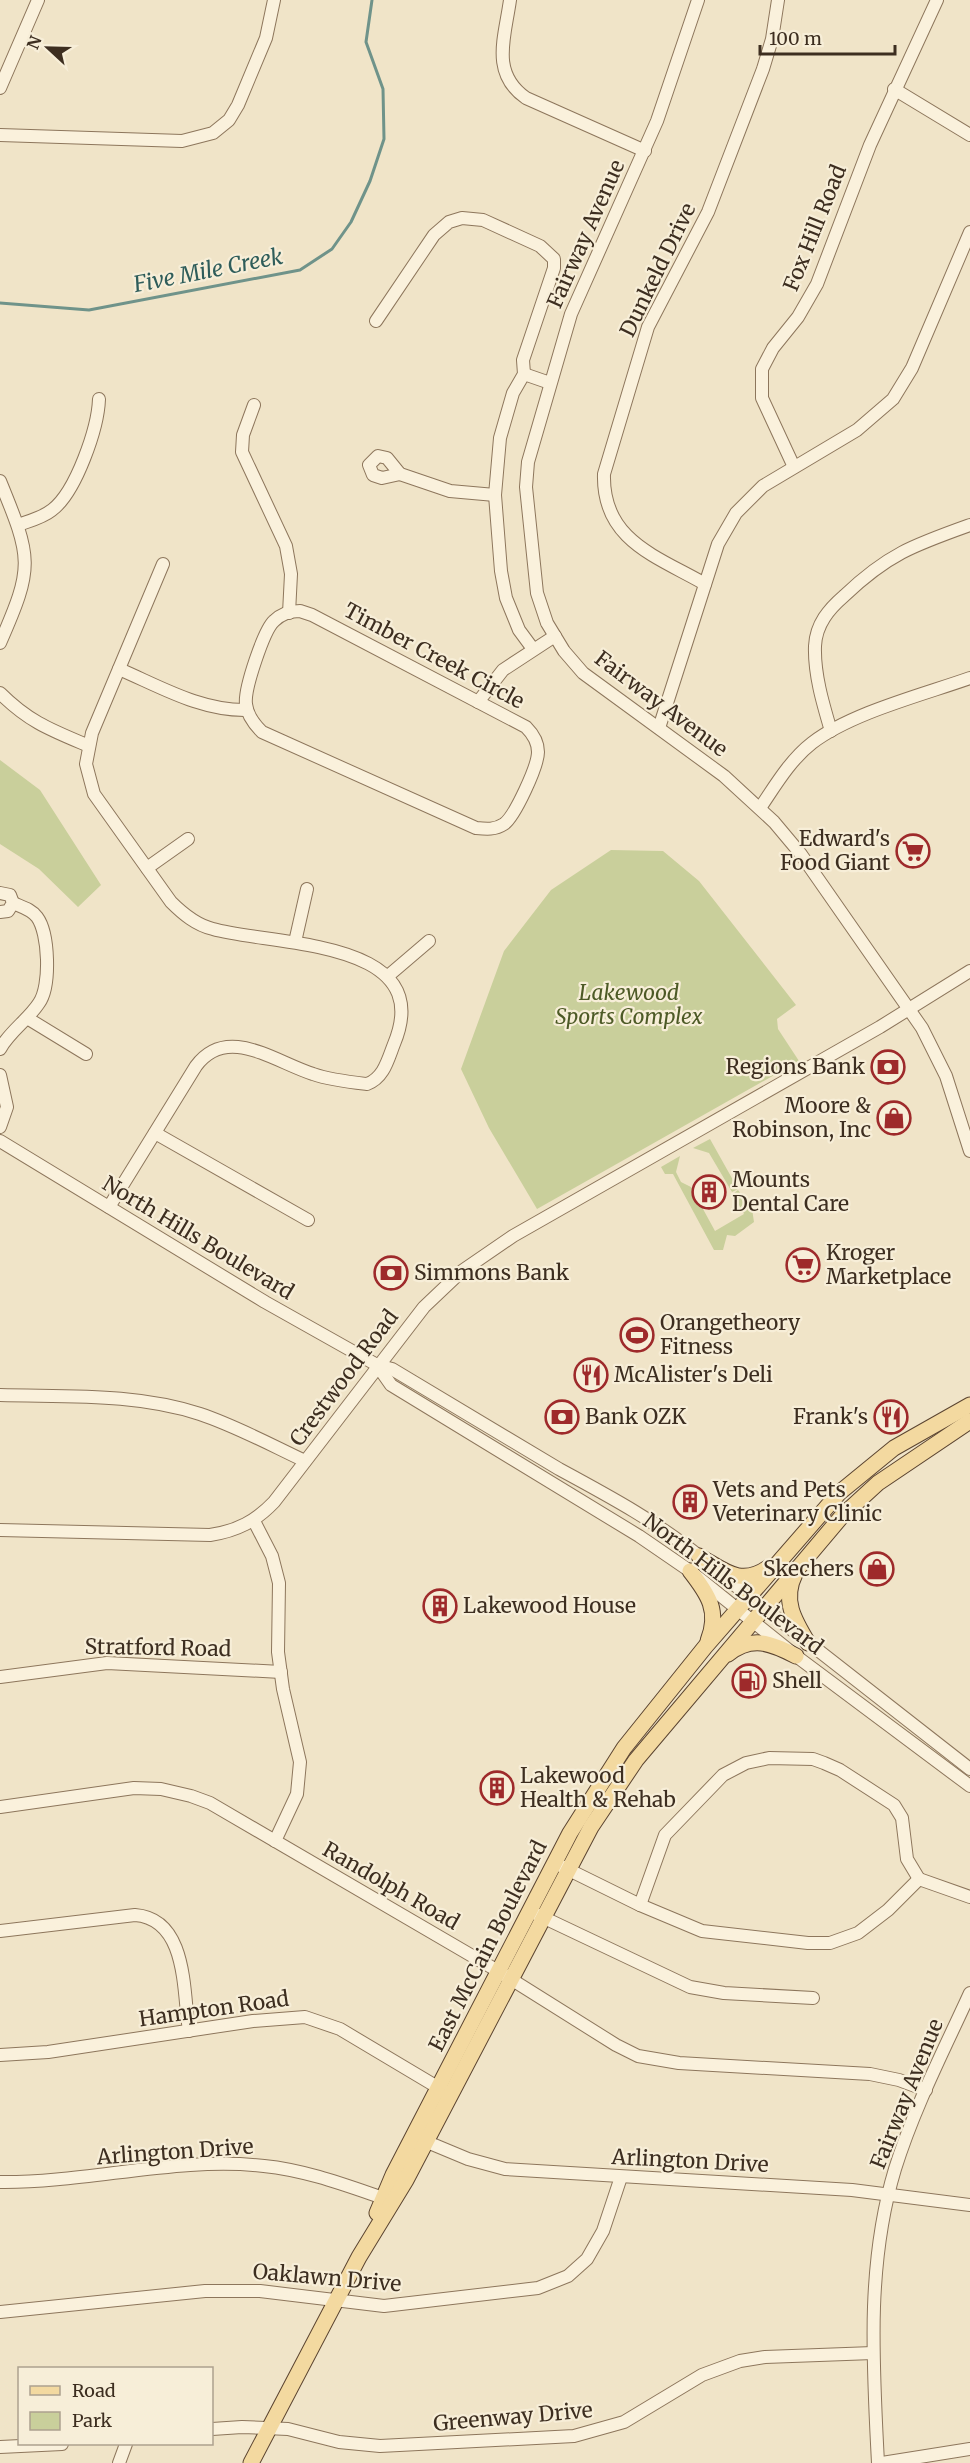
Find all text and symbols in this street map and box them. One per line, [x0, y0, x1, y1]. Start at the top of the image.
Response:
north arrow [18, 18, 78, 78]
scale bar [760, 18, 895, 56]
text: 100 m [769, 27, 822, 50]
text: N [22, 32, 46, 52]
street label: Fairway Avenue [541, 155, 630, 312]
street label: Fox Hill Road [777, 160, 852, 295]
street label: Dunkeld Drive [614, 198, 702, 341]
water label: Five Mile Creek [130, 242, 285, 298]
street label: Timber Creek Circle [339, 597, 529, 715]
street label: Fairway Avenue [589, 645, 733, 762]
place label: Edward's Food Giant [780, 825, 890, 876]
supermarket icon: Edward's Food Giant [895, 833, 931, 869]
park label: Lakewood Sports Complex [555, 979, 703, 1030]
bank icon: Regions Bank [870, 1049, 906, 1085]
place label: Regions Bank [725, 1053, 866, 1080]
place label: Moore & Robinson, Inc [732, 1092, 871, 1143]
shop icon: Moore & Robinson, Inc [876, 1100, 912, 1136]
place label: Mounts Dental Care [732, 1166, 849, 1217]
street label: North Hills Boulevard [98, 1170, 299, 1306]
building icon: Mounts Dental Care [691, 1174, 727, 1210]
place label: Kroger Marketplace [826, 1239, 951, 1290]
supermarket icon: Kroger Marketplace [785, 1247, 821, 1283]
bank icon: Simmons Bank [373, 1255, 409, 1291]
place label: Simmons Bank [414, 1259, 570, 1286]
street label: Crestwood Road [283, 1304, 404, 1451]
place label: Orangetheory Fitness [660, 1309, 801, 1360]
sports icon: Orangetheory Fitness [619, 1317, 655, 1353]
restaurant icon: McAlister's Deli [573, 1357, 609, 1393]
place label: McAlister's Deli [614, 1361, 773, 1388]
bank icon: Bank OZK [544, 1399, 580, 1435]
restaurant icon: Frank's [873, 1399, 909, 1435]
place label: Bank OZK [585, 1403, 687, 1430]
place label: Frank's [793, 1403, 868, 1430]
place label: Vets and Pets Veterinary Clinic [712, 1476, 882, 1527]
building icon: Vets and Pets Veterinary Clinic [672, 1484, 708, 1520]
street label: North Hills Boulevard [638, 1507, 829, 1660]
shop icon: Skechers [859, 1551, 895, 1587]
place label: Skechers [763, 1555, 854, 1582]
building icon: Lakewood House [422, 1588, 458, 1624]
place label: Lakewood House [463, 1592, 636, 1619]
street label: Stratford Road [84, 1633, 232, 1662]
fuel station icon: Shell [731, 1663, 767, 1699]
place label: Shell [772, 1667, 823, 1694]
place label: Lakewood Health & Rehab [520, 1762, 676, 1813]
building icon: Lakewood Health & Rehab [479, 1770, 515, 1806]
street label: East McCain Boulevard [423, 1835, 553, 2056]
street label: Randolph Road [318, 1836, 465, 1936]
street label: Hampton Road [137, 1985, 291, 2032]
street label: Fairway Avenue [864, 2015, 949, 2173]
street label: Arlington Drive [95, 2133, 254, 2171]
street label: Arlington Drive [610, 2143, 769, 2178]
street label: Oaklawn Drive [252, 2258, 402, 2297]
legend [18, 2367, 213, 2445]
text: Road [72, 2379, 116, 2402]
street label: Greenway Drive [432, 2396, 594, 2437]
text: Park [72, 2409, 113, 2432]

